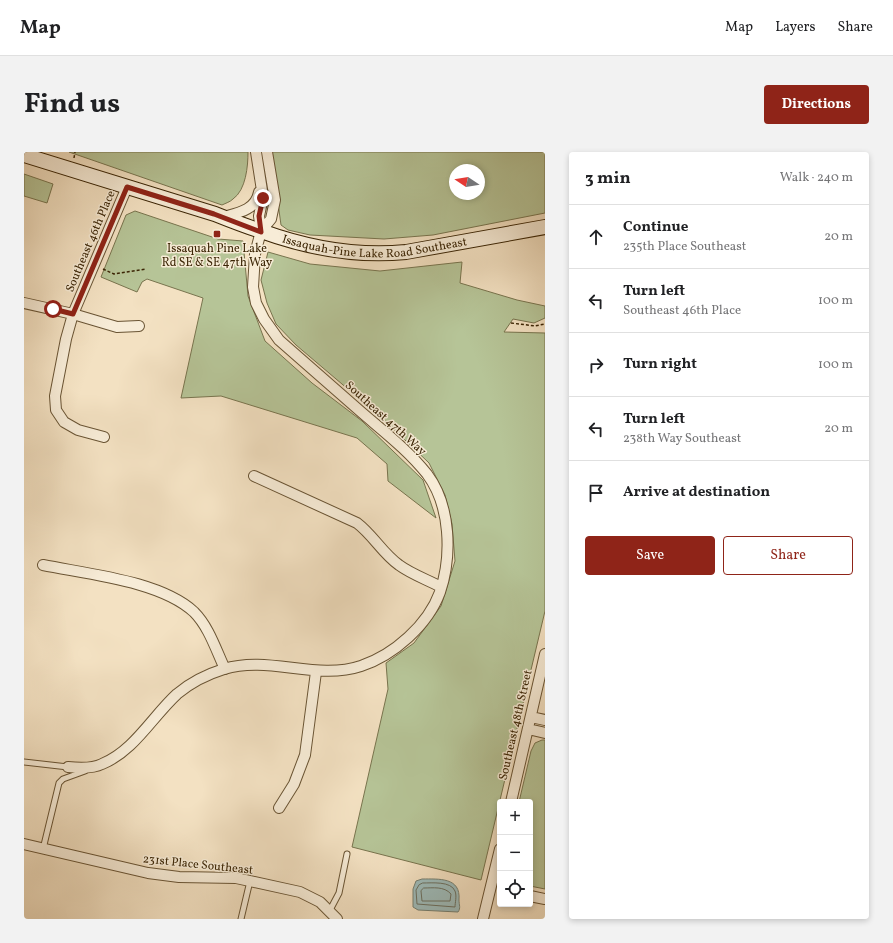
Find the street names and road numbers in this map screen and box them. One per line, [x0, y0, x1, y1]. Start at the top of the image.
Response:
street label: Southeast 46th Place [62, 188, 120, 295]
street label: Issaquah-Pine Lake Road Southeast [280, 232, 468, 262]
street label: Southeast 47th Way [341, 378, 430, 460]
street label: Southeast 48th Street [495, 668, 536, 782]
street label: 231st Place Southeast [142, 851, 254, 879]

